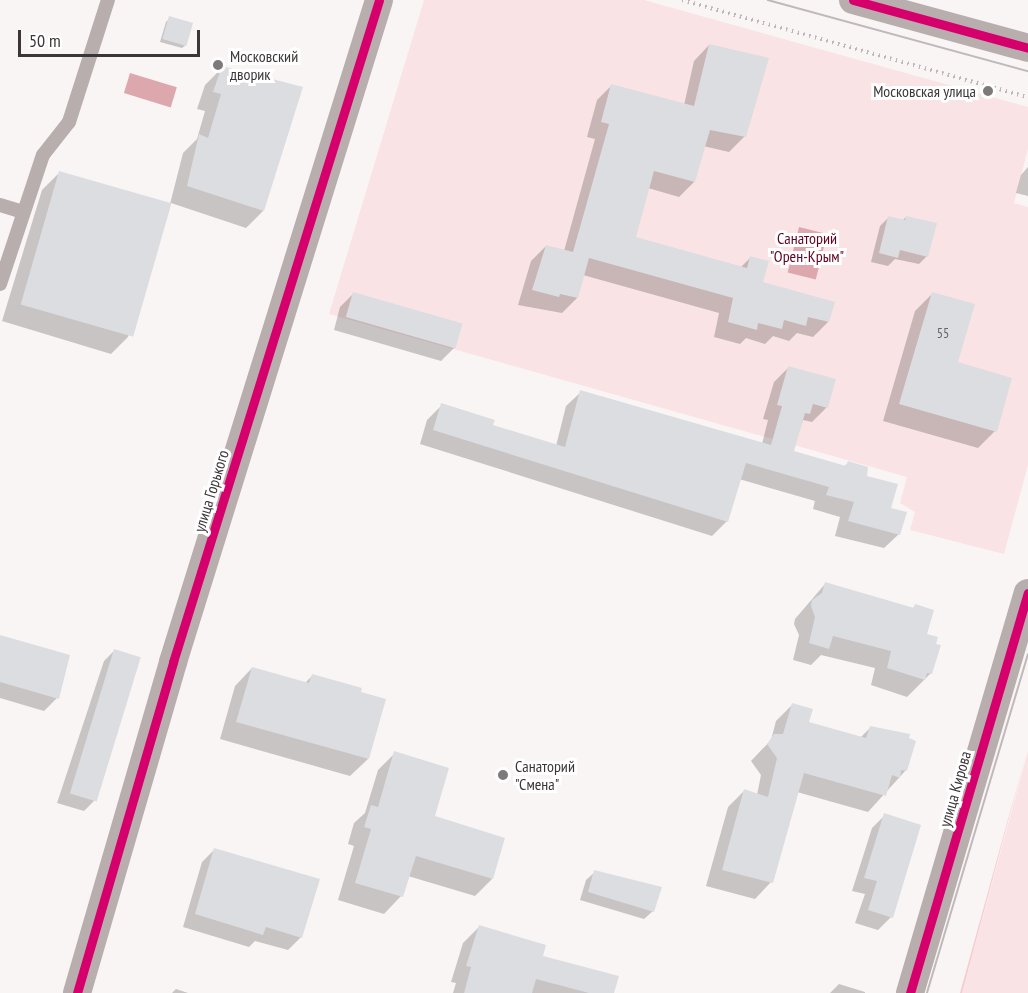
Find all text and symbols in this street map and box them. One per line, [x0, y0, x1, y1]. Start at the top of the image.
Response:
scale bar [21, 18, 202, 56]
text: 50 m [29, 29, 61, 52]
place label: Московский дворик [230, 46, 298, 84]
marker: Московский дворик [211, 58, 225, 72]
place label: Московская улица [873, 81, 976, 101]
marker: Московская улица [981, 84, 995, 98]
park label: Санаторий "Орен-Крым" [770, 228, 844, 266]
house number: 55 [937, 325, 949, 341]
street label: улица Горького [189, 448, 233, 534]
street label: улица Кирова [935, 749, 975, 829]
place label: Санаторий "Смена" [515, 756, 575, 794]
marker: Санаторий "Смена" [496, 768, 510, 782]

